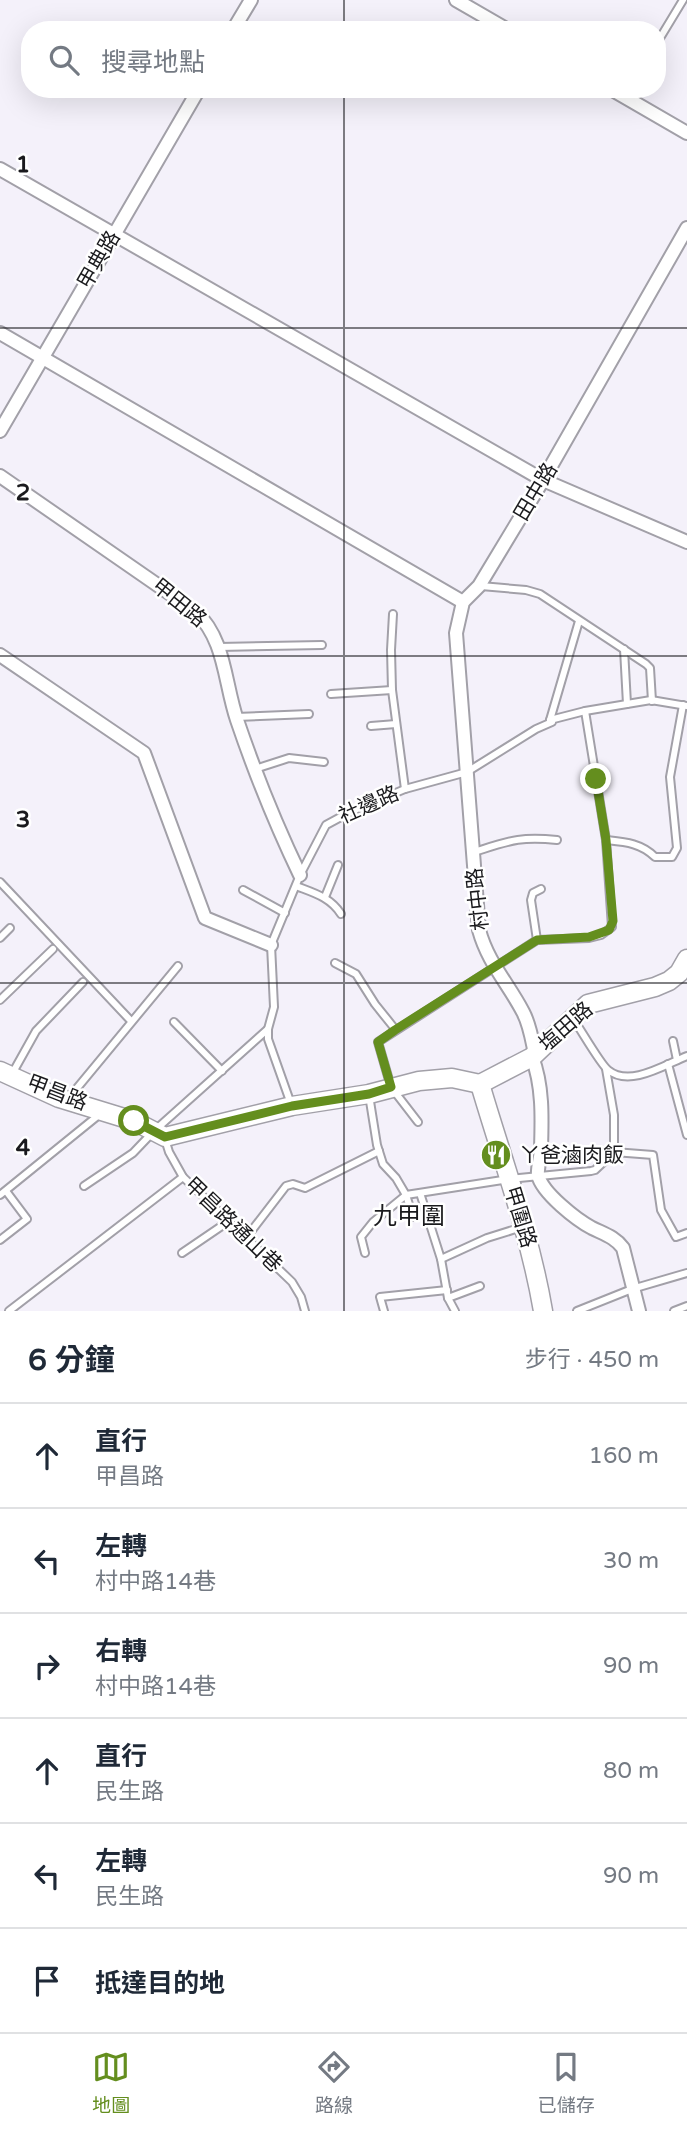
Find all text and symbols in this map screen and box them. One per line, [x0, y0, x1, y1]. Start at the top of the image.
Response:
search box [21, 21, 666, 98]
icon: search [45, 41, 83, 79]
text: 搜尋地點 [101, 47, 205, 78]
text: 1 [16, 151, 30, 179]
street label: 甲典路 [72, 226, 126, 294]
street label: 田中路 [509, 459, 563, 525]
text: 2 [16, 479, 30, 507]
street label: 甲田路 [147, 573, 211, 633]
route end [580, 763, 611, 794]
street label: 社邊路 [335, 781, 403, 829]
text: 3 [16, 806, 30, 834]
street label: 村中路 [462, 866, 494, 932]
street label: 塩田路 [534, 997, 598, 1057]
street label: 甲昌路 [23, 1070, 91, 1116]
route start [118, 1105, 149, 1136]
text: 4 [16, 1134, 31, 1162]
restaurant icon: ㄚ爸滷肉飯 [479, 1138, 513, 1172]
place label: ㄚ爸滷肉飯 [519, 1143, 624, 1168]
street label: 甲昌路通山巷 [179, 1172, 287, 1278]
street label: 甲圍路 [499, 1183, 541, 1251]
district label: 九甲圍 [373, 1202, 445, 1231]
text: 6 分鐘 [28, 1342, 115, 1379]
text: 步行 · 450 m [525, 1346, 659, 1374]
text: 直行 [95, 1426, 147, 1457]
icon: ahead [28, 1437, 66, 1475]
text: 160 m [589, 1442, 659, 1470]
text: 甲昌路 [95, 1463, 164, 1491]
text: 左轉 [95, 1531, 147, 1562]
icon: left [28, 1542, 66, 1580]
text: 30 m [603, 1547, 659, 1575]
text: 村中路14巷 [95, 1568, 216, 1596]
text: 右轉 [95, 1636, 147, 1667]
icon: right [28, 1647, 66, 1685]
text: 90 m [603, 1652, 659, 1680]
text: 村中路14巷 [95, 1673, 216, 1701]
text: 直行 [95, 1741, 147, 1772]
icon: ahead [28, 1752, 66, 1790]
text: 80 m [603, 1757, 659, 1785]
text: 民生路 [95, 1778, 164, 1806]
text: 左轉 [95, 1846, 147, 1877]
icon: left [28, 1857, 66, 1895]
text: 90 m [603, 1862, 659, 1890]
text: 民生路 [95, 1883, 164, 1911]
icon: arrive [28, 1962, 66, 2000]
text: 抵達目的地 [95, 1968, 225, 1999]
tab: 地圖 [92, 2048, 130, 2117]
tab: 路線 [315, 2048, 353, 2117]
tab: 已儲存 [538, 2048, 595, 2117]

